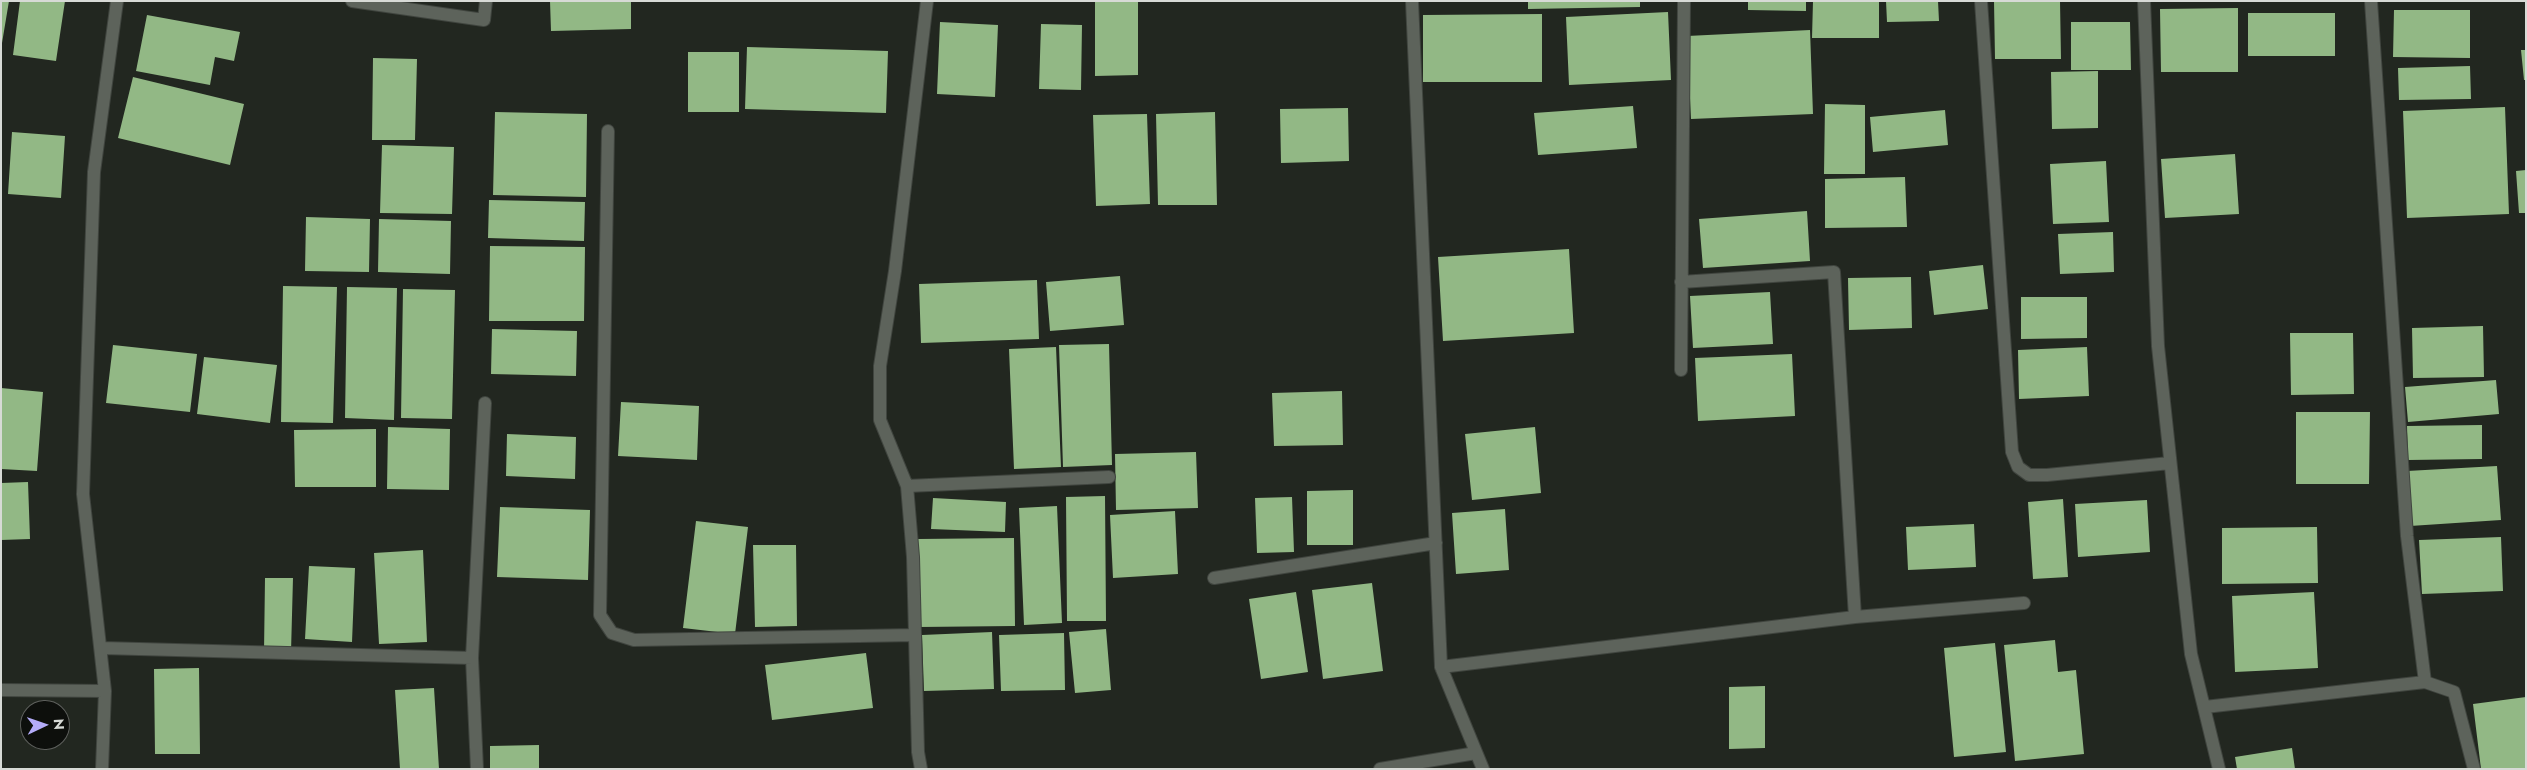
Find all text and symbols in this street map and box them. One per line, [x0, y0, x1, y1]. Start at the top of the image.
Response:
north arrow [20, 700, 70, 750]
text: N [49, 718, 69, 730]

